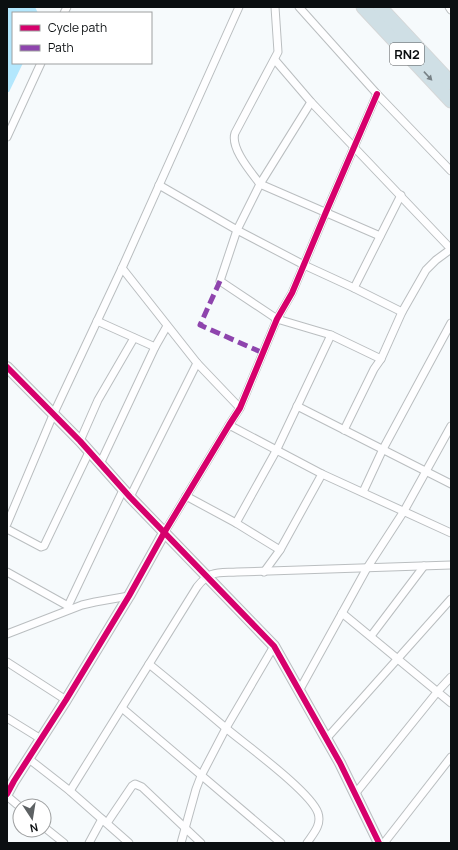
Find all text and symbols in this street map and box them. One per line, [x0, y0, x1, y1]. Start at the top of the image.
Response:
legend [12, 12, 152, 64]
text: Cycle path [48, 19, 107, 36]
text: Path [48, 39, 74, 56]
road number: RN2 [390, 43, 424, 65]
one-way arrow [423, 72, 432, 81]
north arrow [12, 798, 52, 838]
text: N [29, 820, 40, 836]

